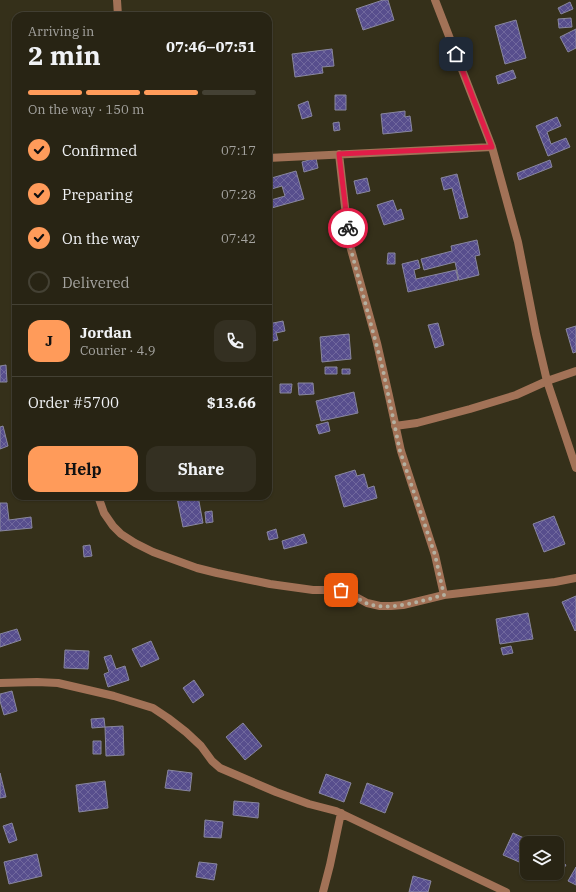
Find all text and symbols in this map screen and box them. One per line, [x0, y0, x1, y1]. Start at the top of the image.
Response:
text: Arriving in [28, 23, 94, 40]
text: 07:46–07:51 [166, 37, 256, 56]
pin [439, 37, 473, 71]
text: 2 min [28, 38, 101, 72]
icon: home [445, 43, 467, 65]
text: On the way · 150 m [28, 101, 144, 118]
icon: check [28, 139, 50, 161]
text: Confirmed [62, 141, 137, 160]
text: 07:17 [221, 142, 256, 159]
icon: check [28, 183, 50, 205]
text: Preparing [62, 185, 133, 204]
text: 07:28 [221, 186, 256, 203]
courier [328, 208, 368, 248]
icon: bike [337, 217, 359, 239]
icon: check [28, 227, 50, 249]
text: On the way [62, 229, 140, 248]
text: 07:42 [221, 230, 256, 247]
text: Delivered [62, 273, 130, 292]
button: phone [214, 320, 256, 362]
text: Jordan [80, 323, 132, 342]
text: J [45, 331, 53, 350]
text: Courier · 4.9 [80, 342, 156, 359]
text: Order #5700 [28, 393, 119, 412]
text: $13.66 [207, 393, 256, 412]
button: Help [28, 446, 138, 492]
button: Share [146, 446, 256, 492]
pin [324, 573, 358, 607]
icon: bag [330, 579, 352, 601]
map controls [520, 836, 564, 880]
button: layers [520, 836, 564, 880]

